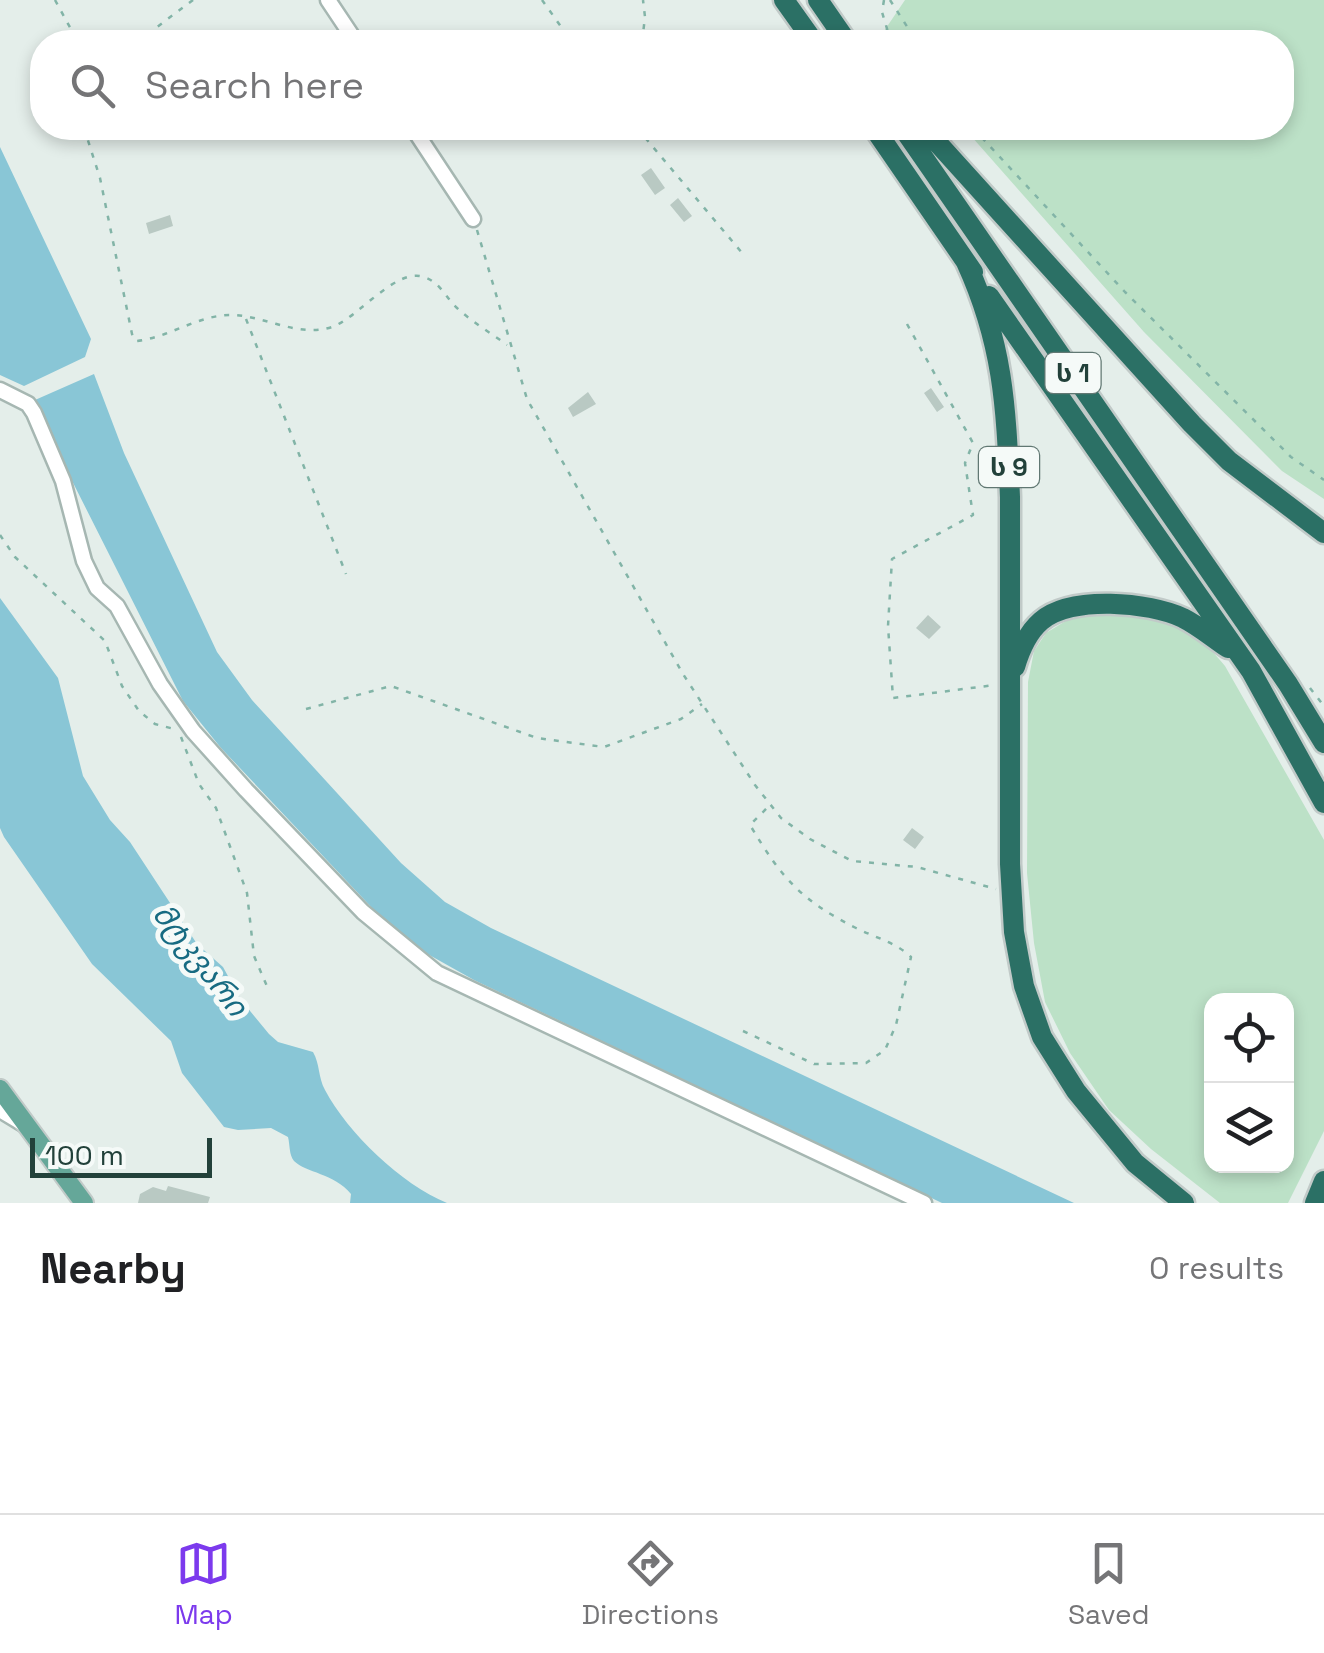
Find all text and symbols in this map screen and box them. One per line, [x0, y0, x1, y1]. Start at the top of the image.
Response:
search box [30, 30, 1294, 140]
icon: search [65, 58, 120, 113]
text: Search here [145, 61, 364, 109]
road number: ს 1 [1046, 353, 1100, 393]
road number: ს 9 [979, 447, 1039, 487]
water label: მტკვარი [144, 895, 258, 1025]
map controls [1204, 993, 1294, 1173]
button: locate [1204, 993, 1294, 1083]
button: layers [1204, 1083, 1294, 1173]
scale bar [30, 1133, 212, 1178]
text: 100 m [45, 1137, 124, 1173]
text: Nearby [40, 1242, 186, 1295]
text: 0 results [1149, 1248, 1284, 1288]
tab: Map [174, 1536, 233, 1632]
tab: Directions [582, 1536, 719, 1632]
tab: Saved [1068, 1536, 1150, 1632]

